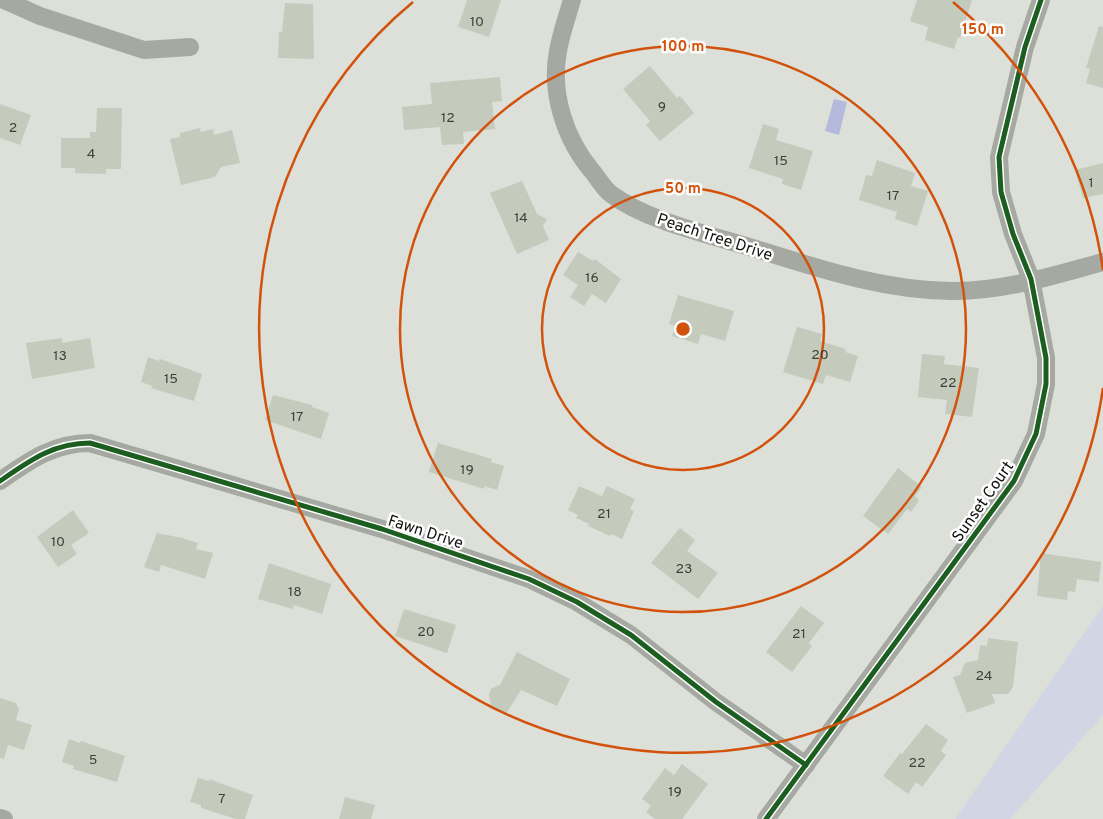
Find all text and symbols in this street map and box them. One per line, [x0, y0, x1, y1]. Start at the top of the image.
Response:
house number: 10 [470, 14, 484, 31]
text: 150 m [962, 21, 1004, 40]
text: 100 m [662, 38, 704, 57]
house number: 9 [658, 99, 666, 116]
house number: 12 [441, 110, 455, 127]
house number: 2 [9, 120, 17, 137]
house number: 4 [87, 146, 95, 163]
house number: 15 [774, 153, 788, 170]
house number: 1 [1088, 175, 1094, 192]
text: 50 m [665, 180, 701, 199]
house number: 17 [887, 188, 899, 205]
house number: 14 [514, 210, 528, 227]
street label: Peach Tree Drive [654, 210, 775, 266]
house number: 16 [585, 270, 599, 287]
centre of rings [674, 320, 692, 338]
house number: 20 [811, 347, 829, 364]
house number: 13 [53, 348, 67, 365]
house number: 15 [164, 371, 178, 388]
house number: 22 [939, 375, 957, 392]
house number: 17 [291, 409, 303, 426]
street label: Sunset Court [948, 458, 1019, 547]
house number: 19 [460, 462, 474, 479]
house number: 21 [597, 506, 611, 523]
street label: Fawn Drive [385, 511, 466, 554]
house number: 10 [51, 534, 65, 551]
house number: 23 [676, 561, 693, 578]
house number: 18 [288, 584, 302, 601]
house number: 20 [417, 624, 435, 641]
house number: 21 [792, 626, 806, 643]
house number: 24 [975, 668, 993, 685]
house number: 5 [89, 752, 97, 769]
house number: 22 [908, 755, 926, 772]
house number: 19 [668, 784, 682, 801]
house number: 7 [218, 791, 226, 808]

